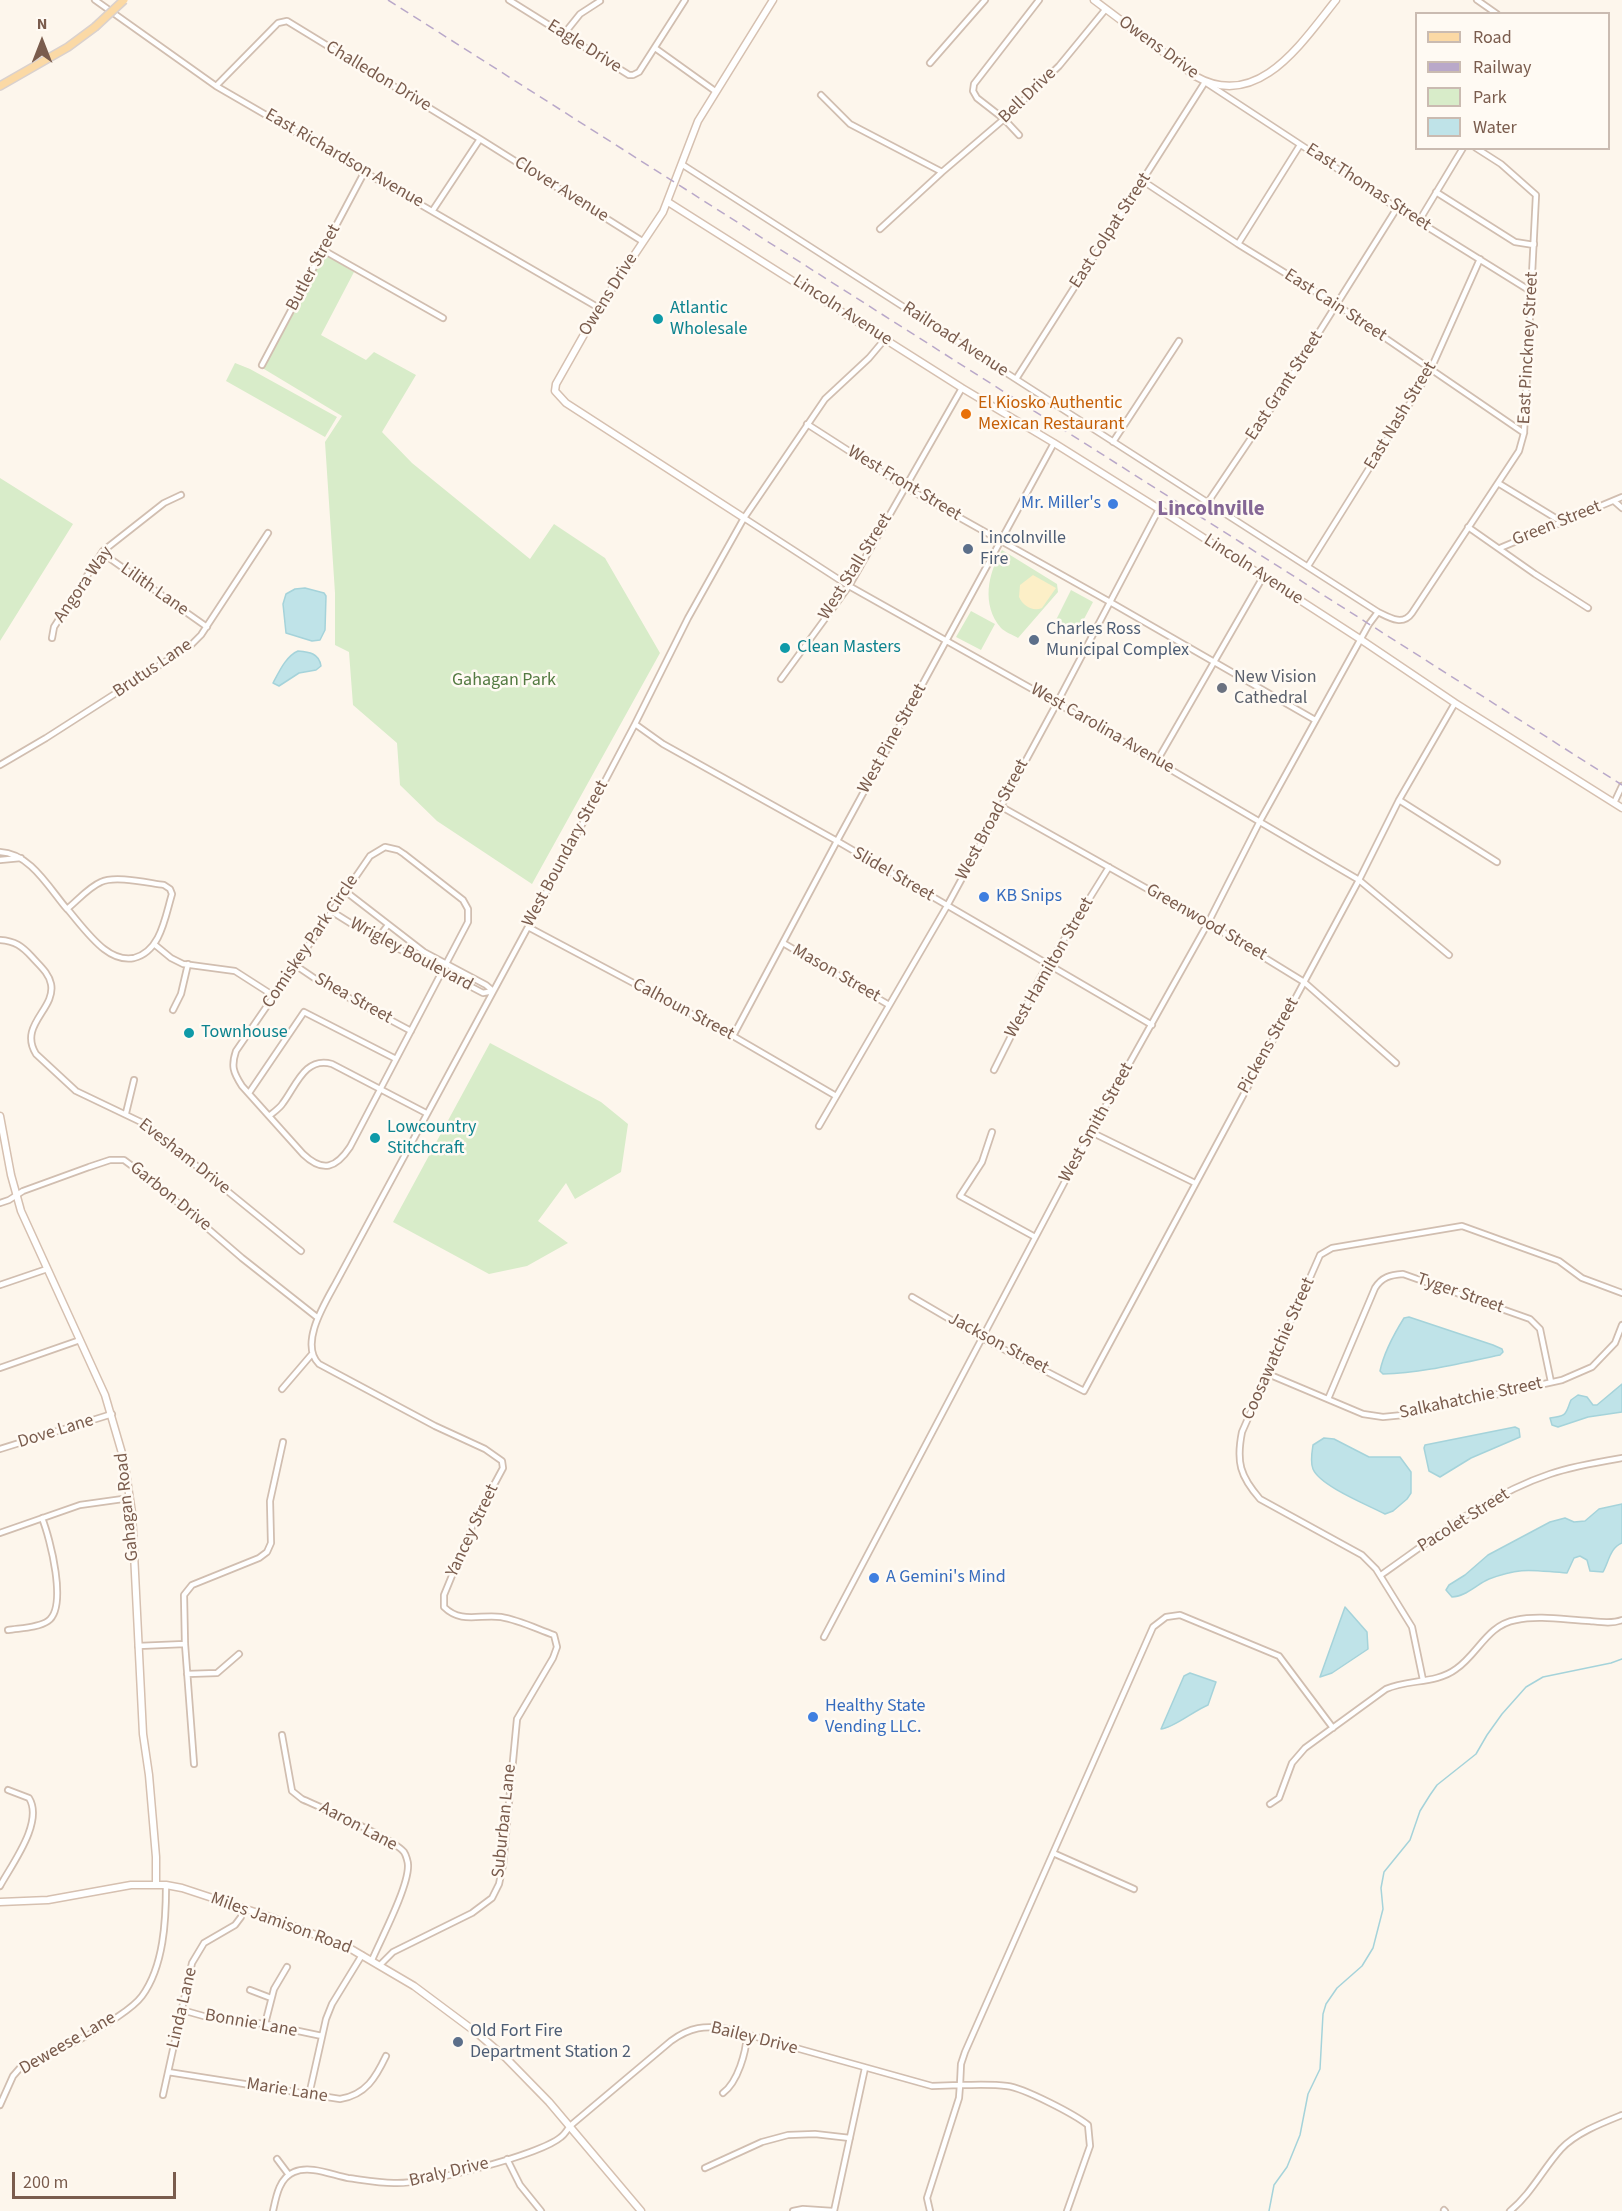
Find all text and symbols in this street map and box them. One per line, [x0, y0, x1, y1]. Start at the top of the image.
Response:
north arrow [12, 12, 72, 72]
street label: Owens Drive [1114, 12, 1202, 84]
legend [1415, 12, 1610, 150]
text: N [37, 13, 47, 35]
street label: Eagle Drive [543, 16, 625, 78]
text: Road [1473, 25, 1512, 50]
street label: Challedon Drive [321, 37, 435, 117]
text: Railway [1473, 55, 1532, 80]
street label: Bell Drive [995, 63, 1061, 129]
text: Park [1473, 85, 1507, 110]
street label: East Richardson Avenue [261, 105, 427, 213]
text: Water [1473, 115, 1517, 140]
street label: East Thomas Street [1301, 139, 1435, 237]
street label: Clover Avenue [510, 152, 612, 228]
street label: East Colpat Street [1066, 169, 1156, 293]
street label: Butler Street [282, 221, 346, 315]
street label: Owens Drive [575, 250, 643, 340]
street label: East Cain Street [1280, 265, 1390, 347]
street label: Lincoln Avenue [788, 271, 896, 351]
street label: East Pinckney Street [1514, 271, 1544, 425]
place label: Atlantic Wholesale [670, 298, 747, 340]
street label: Railroad Avenue [898, 298, 1012, 382]
marker: Atlantic Wholesale [651, 312, 665, 326]
street label: East Grant Street [1242, 327, 1328, 445]
street label: East Nash Street [1360, 358, 1442, 474]
place label: El Kiosko Authentic Mexican Restaurant [978, 393, 1124, 436]
marker: El Kiosko Authentic Mexican Restaurant [959, 407, 973, 421]
street label: West Front Street [843, 442, 965, 526]
place label: Mr. Miller's [1021, 493, 1101, 515]
street label: Green Street [1510, 496, 1604, 552]
marker: Mr. Miller's [1106, 497, 1120, 511]
district label: Lincolnville [1157, 497, 1265, 523]
street label: West Stall Street [815, 510, 897, 624]
place label: Lincolnville Fire [980, 528, 1066, 570]
street label: Lincoln Avenue [1199, 530, 1307, 610]
marker: Lincolnville Fire [961, 542, 975, 556]
street label: Angora Way [50, 543, 118, 627]
street label: Lilith Lane [116, 559, 192, 621]
place label: Charles Ross Municipal Complex [1046, 619, 1189, 662]
marker: Charles Ross Municipal Complex [1027, 633, 1041, 647]
street label: Brutus Lane [110, 635, 196, 703]
place label: Clean Masters [797, 637, 901, 659]
marker: Clean Masters [778, 641, 792, 655]
place label: New Vision Cathedral [1234, 667, 1316, 710]
park label: Gahagan Park [452, 670, 556, 692]
street label: West Carolina Avenue [1026, 679, 1178, 779]
street label: West Pine Street [854, 680, 932, 798]
marker: New Vision Cathedral [1215, 681, 1229, 695]
street label: West Broad Street [952, 756, 1034, 884]
street label: West Boundary Street [518, 777, 614, 931]
street label: Slidel Street [848, 843, 938, 907]
street label: Comiskey Park Circle [258, 871, 364, 1013]
street label: Greenwood Street [1142, 880, 1270, 966]
place label: KB Snips [996, 886, 1062, 908]
marker: KB Snips [977, 890, 991, 904]
street label: West Hamilton Street [1001, 894, 1099, 1042]
street label: Wrigley Boulevard [346, 913, 476, 997]
street label: Mason Street [788, 940, 884, 1008]
street label: Shea Street [310, 969, 396, 1029]
street label: Calhoun Street [629, 974, 737, 1046]
street label: Pickens Street [1234, 994, 1304, 1098]
place label: Townhouse [201, 1022, 288, 1044]
marker: Townhouse [182, 1026, 196, 1040]
street label: West Smith Street [1055, 1059, 1139, 1187]
street label: Evesham Drive [134, 1114, 234, 1200]
place label: Lowcountry Stitchcraft [387, 1117, 477, 1160]
marker: Lowcountry Stitchcraft [368, 1131, 382, 1145]
street label: Garbon Drive [125, 1158, 215, 1236]
street label: Tyger Street [1414, 1269, 1506, 1319]
street label: Coosawatchie Street [1238, 1274, 1320, 1424]
street label: Jackson Street [944, 1308, 1052, 1380]
street label: Salkahatchie Street [1398, 1373, 1544, 1425]
street label: Dove Lane [15, 1410, 97, 1454]
street label: Gahagan Road [112, 1452, 144, 1562]
street label: Yancey Street [442, 1481, 504, 1581]
street label: Pacolet Street [1414, 1484, 1514, 1558]
place label: A Gemini's Mind [886, 1567, 1006, 1589]
marker: A Gemini's Mind [867, 1571, 881, 1585]
place label: Healthy State Vending LLC. [825, 1696, 925, 1738]
marker: Healthy State Vending LLC. [806, 1710, 820, 1724]
street label: Suburban Lane [488, 1763, 522, 1879]
street label: Aaron Lane [315, 1797, 401, 1857]
street label: Miles Jamison Road [207, 1888, 355, 1960]
street label: Linda Lane [163, 1965, 203, 2051]
street label: Bonnie Lane [203, 2005, 299, 2043]
street label: Deweese Lane [16, 2008, 120, 2080]
street label: Bailey Drive [708, 2018, 800, 2060]
place label: Old Fort Fire Department Station 2 [470, 2021, 631, 2064]
marker: Old Fort Fire Department Station 2 [451, 2035, 465, 2049]
street label: Marie Lane [245, 2074, 329, 2108]
street label: Braly Drive [407, 2153, 491, 2193]
scale bar [15, 2160, 178, 2198]
text: 200 m [23, 2170, 68, 2195]

